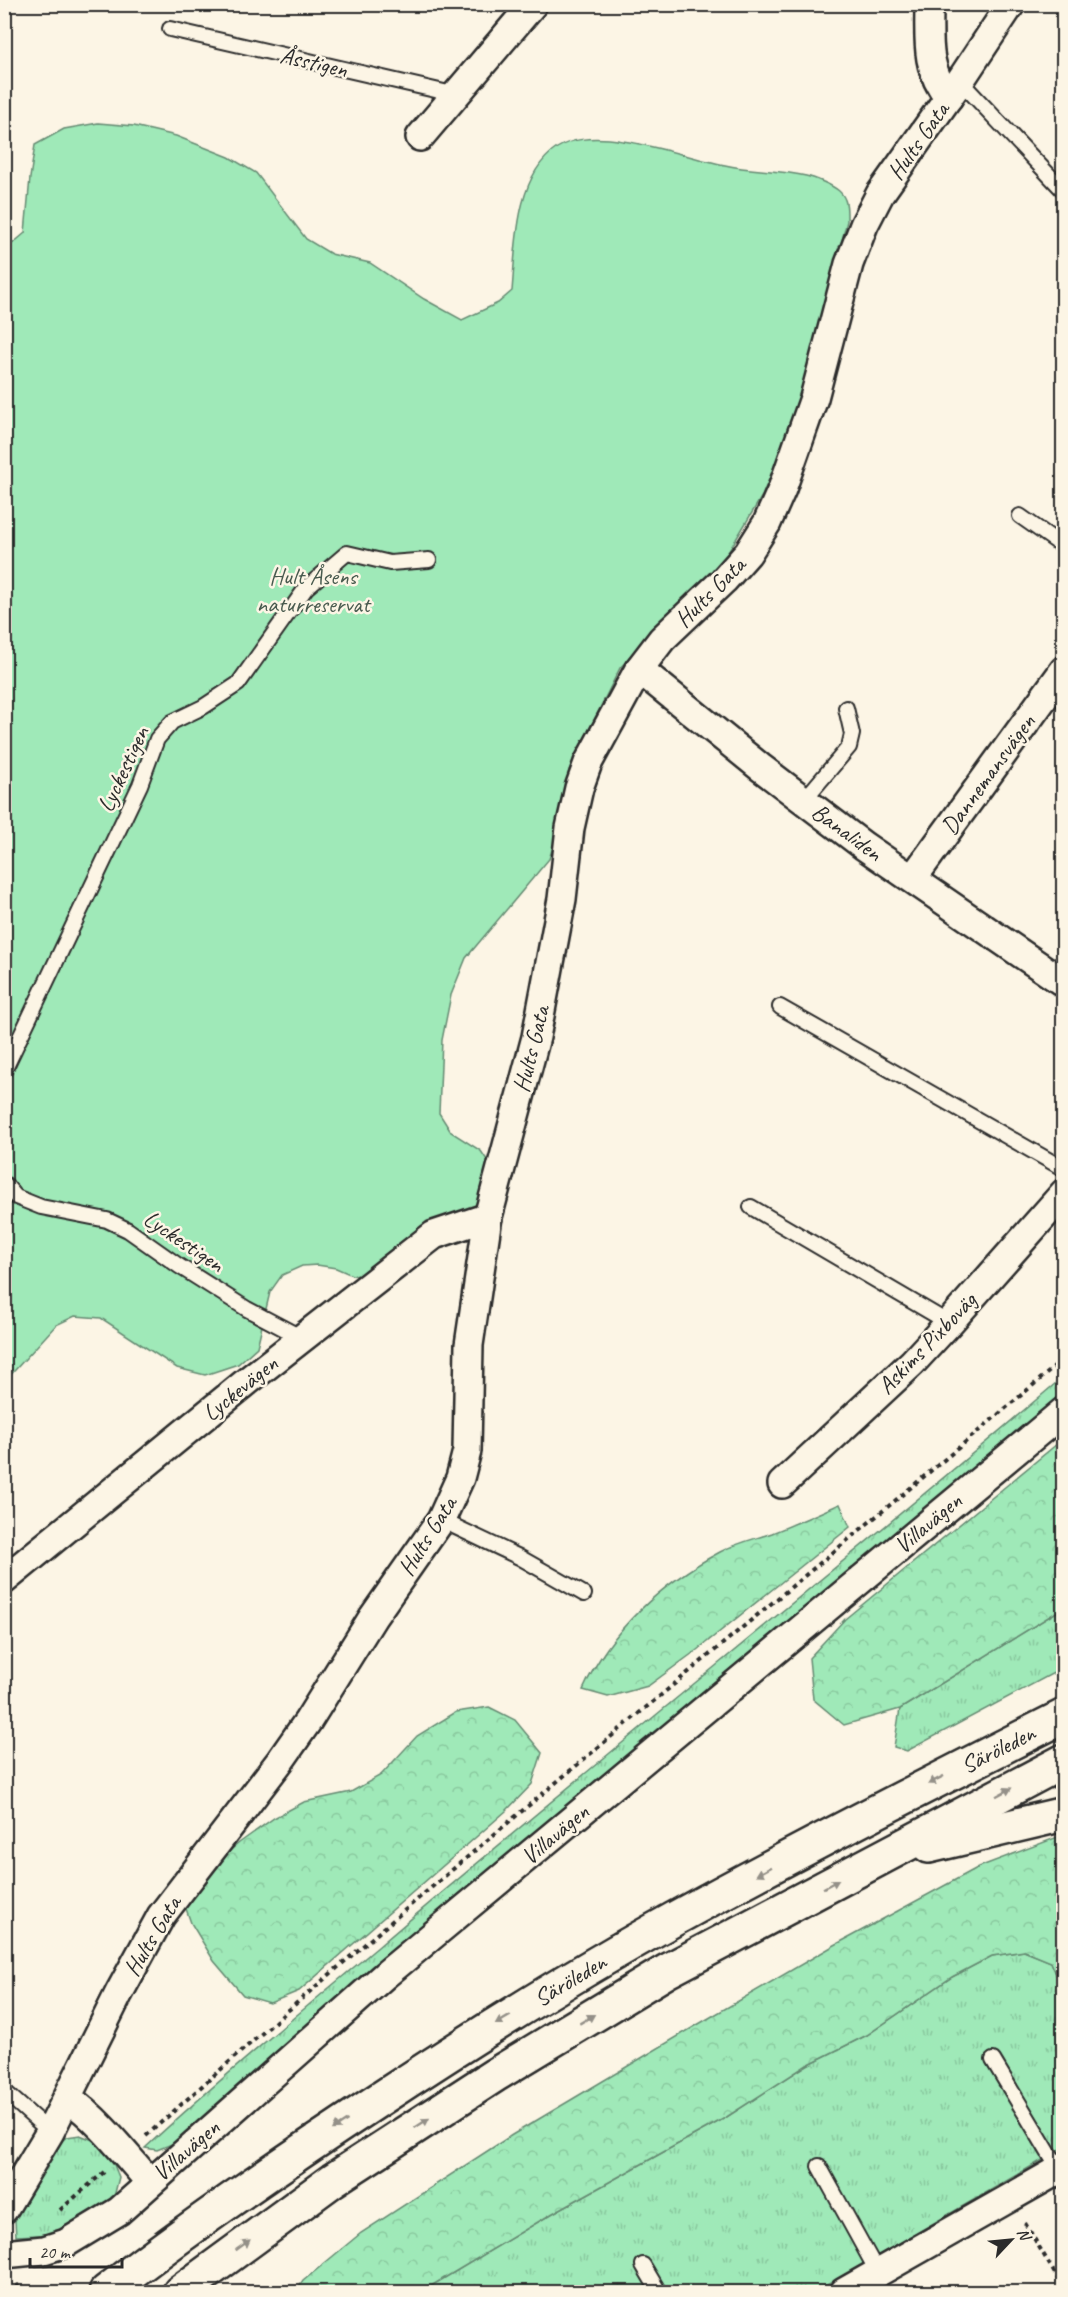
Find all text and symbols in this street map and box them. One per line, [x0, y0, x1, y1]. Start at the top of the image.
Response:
street label: Åsstigen [278, 40, 351, 84]
street label: Hults Gata [880, 95, 957, 186]
street label: Hults Gata [668, 549, 753, 634]
park label: Hult Åsens naturreservat [256, 561, 372, 619]
street label: Dannemansvägen [934, 708, 1042, 840]
street label: Lyckestigen [90, 720, 156, 816]
street label: Banaliden [806, 796, 889, 868]
street label: Hults Gata [506, 1001, 557, 1095]
street label: Lyckestigen [138, 1203, 231, 1279]
street label: Askims Pixboväg [871, 1285, 984, 1400]
street label: Lyckevägen [196, 1348, 284, 1427]
street label: Villavägen [888, 1486, 968, 1560]
street label: Hults Gata [391, 1489, 464, 1581]
street label: Säröleden [956, 1717, 1041, 1780]
one-way arrow [928, 1775, 945, 1785]
one-way arrow [995, 1788, 1013, 1798]
street label: Villavägen [515, 1797, 595, 1871]
one-way arrow [755, 1866, 772, 1876]
one-way arrow [822, 1879, 839, 1889]
street label: Hults Gata [116, 1889, 189, 1981]
street label: Säröleden [528, 1946, 613, 2013]
one-way arrow [579, 2014, 595, 2025]
one-way arrow [495, 2015, 512, 2025]
street label: Villavägen [146, 2112, 226, 2187]
one-way arrow [413, 2117, 429, 2129]
one-way arrow [331, 2120, 348, 2131]
north arrow [981, 2210, 1041, 2270]
text: N [1012, 2225, 1036, 2245]
scale bar [30, 2231, 122, 2269]
one-way arrow [235, 2239, 251, 2251]
text: 20 m [39, 2241, 72, 2263]

